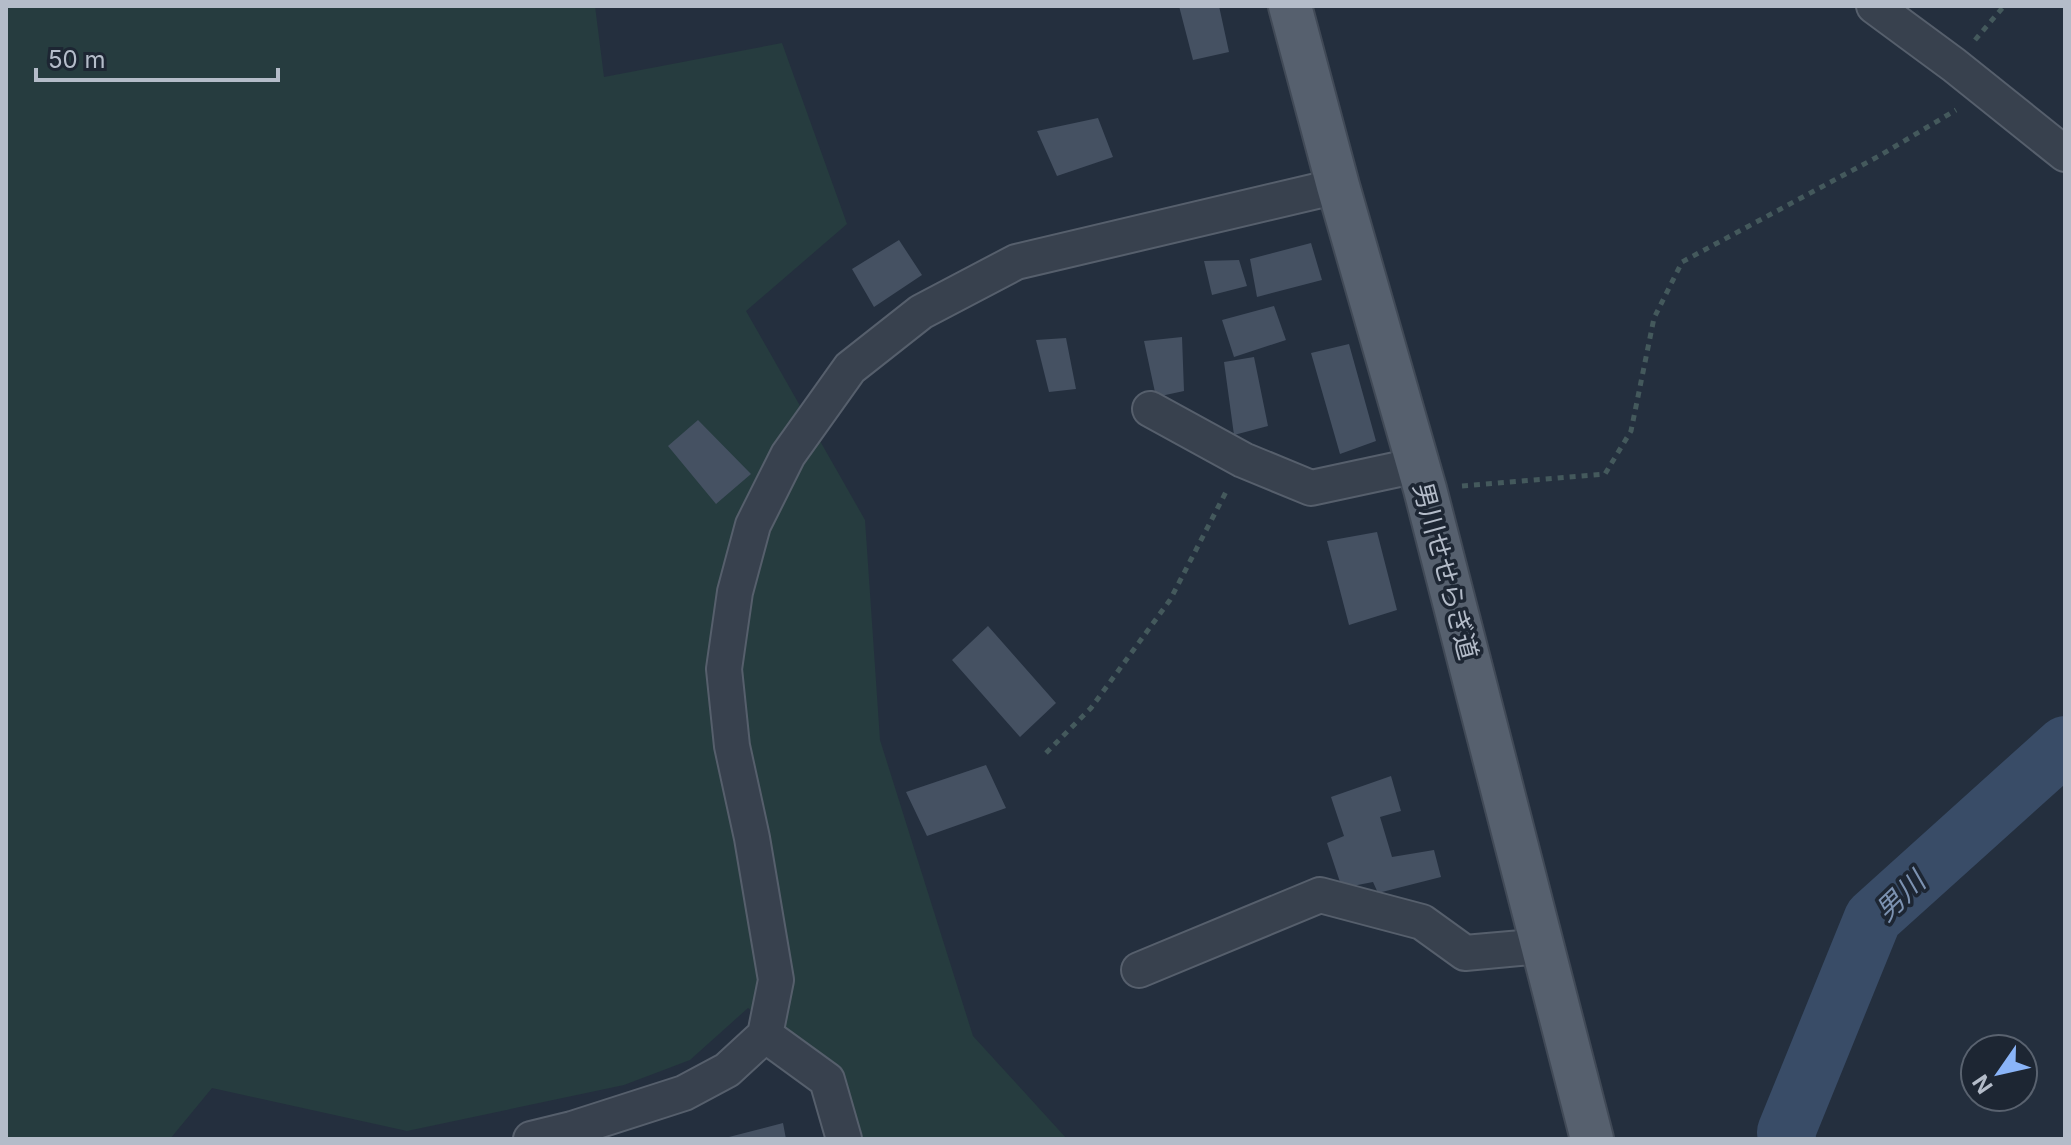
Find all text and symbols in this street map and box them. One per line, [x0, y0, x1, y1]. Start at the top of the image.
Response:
scale bar [36, 32, 278, 82]
text: 50 m [48, 45, 106, 74]
street label: 男川せせらぎ道 [1407, 479, 1485, 663]
water label: 男川 [1868, 862, 1934, 928]
north arrow [1959, 1033, 2039, 1113]
text: N [1967, 1070, 1998, 1098]

